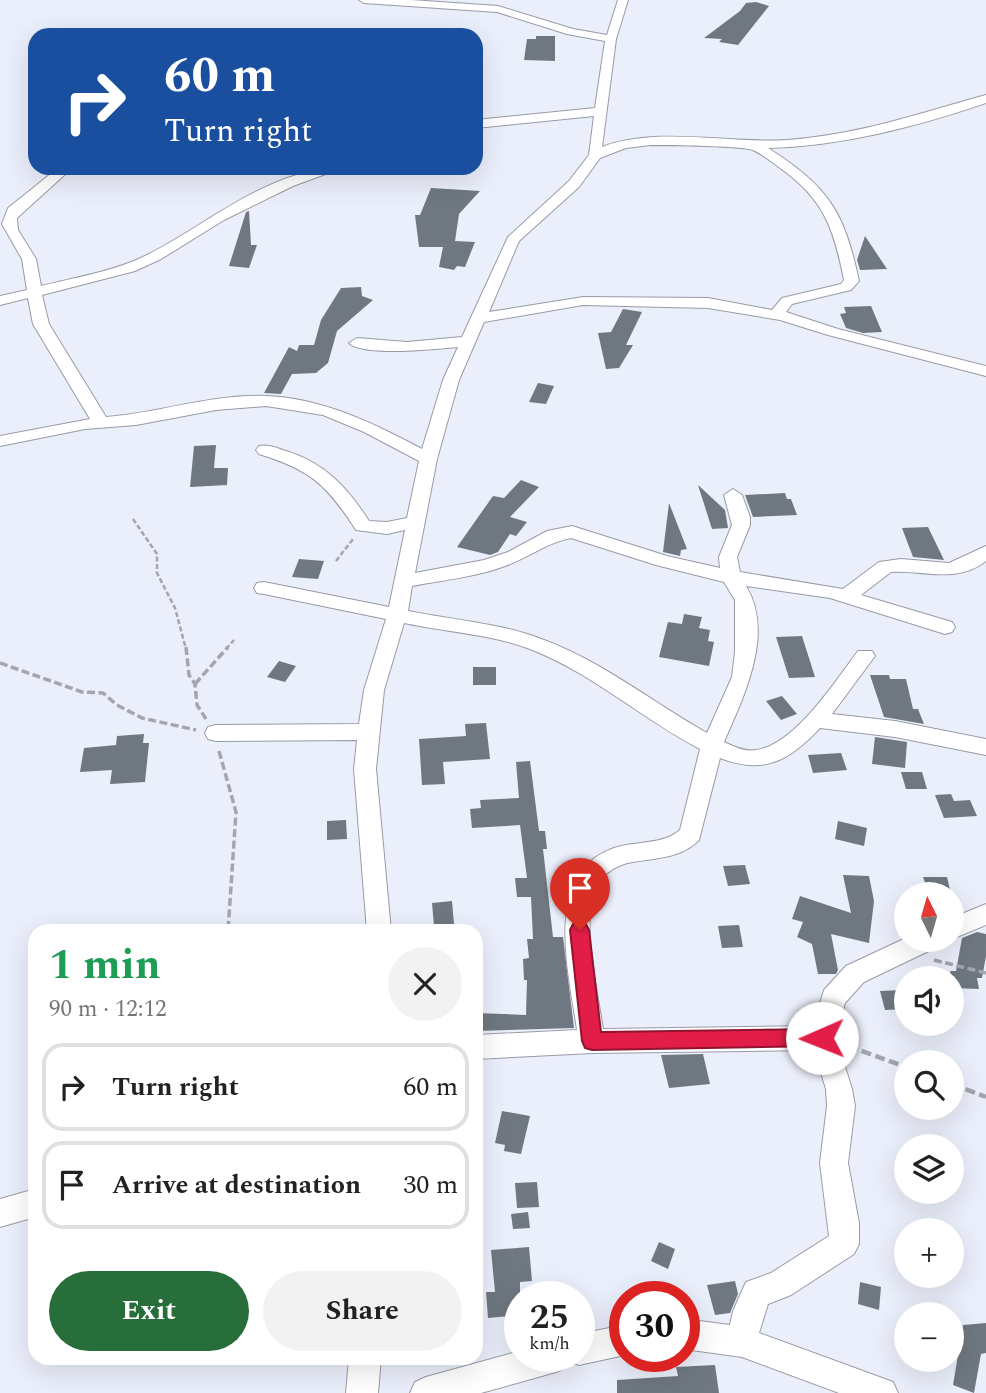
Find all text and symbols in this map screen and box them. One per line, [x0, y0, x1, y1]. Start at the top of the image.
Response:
text: 60 m [164, 39, 275, 114]
icon: right [49, 56, 140, 147]
text: Turn right [164, 107, 312, 156]
pin [550, 858, 610, 930]
icon: arrive [561, 869, 599, 907]
north arrow [894, 882, 964, 952]
map controls [894, 882, 964, 1372]
text: 1 min [49, 934, 161, 997]
button: close [388, 947, 462, 1021]
button: sound [894, 966, 964, 1036]
text: 90 m · 12:12 [49, 992, 167, 1027]
position arrow [785, 1001, 859, 1075]
button: search [894, 1050, 964, 1120]
text: Turn right [112, 1067, 239, 1107]
text: 60 m [403, 1067, 458, 1107]
icon: right [53, 1068, 91, 1106]
button: layers [894, 1134, 964, 1204]
text: Arrive at destination [112, 1165, 361, 1205]
text: 30 m [403, 1165, 458, 1205]
icon: arrive [53, 1166, 91, 1204]
button: + [894, 1218, 964, 1288]
button: Exit [49, 1271, 249, 1351]
button: Share [263, 1271, 462, 1351]
speed limit sign: 30 [609, 1281, 700, 1372]
text: 25 [530, 1291, 569, 1344]
button: − [894, 1302, 964, 1372]
text: km/h [529, 1330, 570, 1357]

